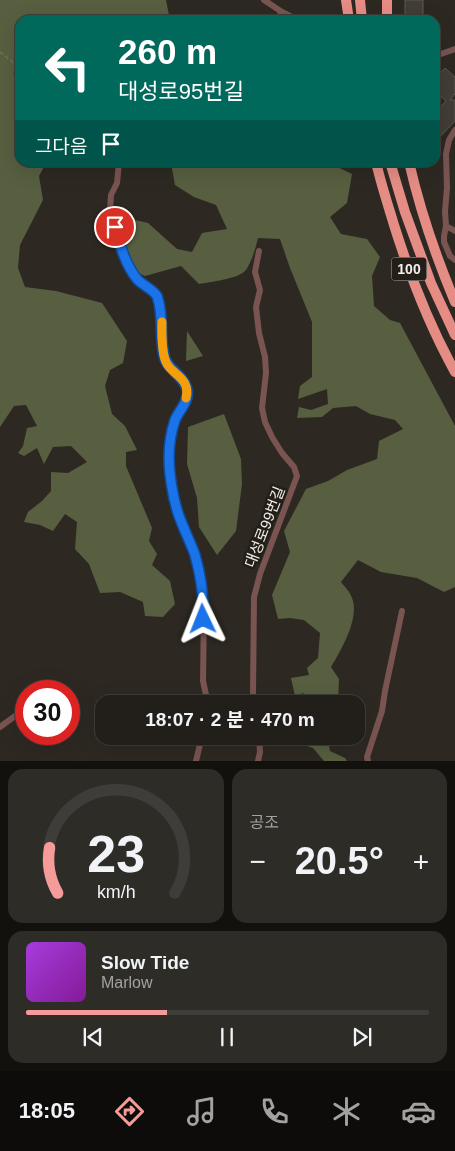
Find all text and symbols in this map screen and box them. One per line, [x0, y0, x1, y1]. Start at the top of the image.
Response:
text: 260 m [118, 32, 217, 71]
icon: left [35, 35, 100, 100]
text: 대성로95번길 [118, 79, 244, 104]
icon: arrive [97, 130, 125, 158]
text: 그다음 [35, 136, 87, 157]
pin [94, 206, 136, 248]
icon: arrive [101, 213, 129, 241]
road number: 100 [392, 258, 426, 280]
street label: 대성로99번길 [241, 484, 288, 570]
position arrow [176, 592, 228, 644]
speed limit sign: 30 [15, 680, 80, 745]
text: 18:07 · 2 분 · 470 m [145, 709, 315, 730]
text: 공조 [250, 814, 279, 831]
text: 23 [87, 825, 145, 883]
text: 20.5° [295, 840, 384, 882]
text: − [250, 846, 266, 877]
text: + [413, 846, 429, 877]
text: km/h [96, 882, 135, 902]
text: Slow Tide [101, 952, 189, 973]
text: Marlow [101, 974, 153, 991]
icon: previous [79, 1023, 107, 1051]
icon: pause [213, 1023, 241, 1051]
icon: next [348, 1023, 376, 1051]
icon: directions [112, 1094, 147, 1129]
icon: music [184, 1094, 219, 1129]
icon: phone [257, 1094, 292, 1129]
icon: climate [329, 1094, 364, 1129]
icon: car [401, 1094, 436, 1129]
text: 18:05 [19, 1098, 75, 1123]

